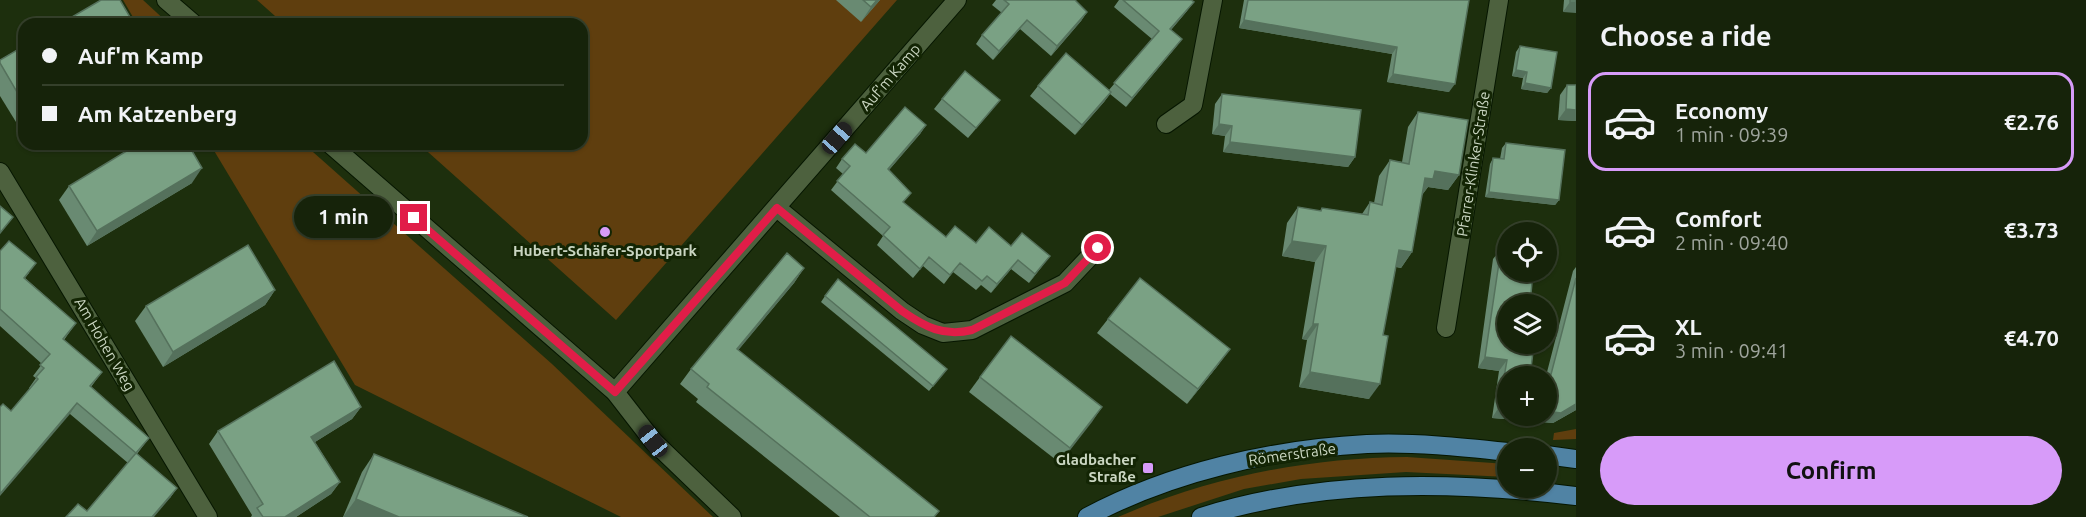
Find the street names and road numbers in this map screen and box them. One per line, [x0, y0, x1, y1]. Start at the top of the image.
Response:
street label: Auf'm Kamp [856, 40, 924, 114]
street label: Pfarrer-Klinker-Straße [1453, 90, 1493, 238]
street label: Am Hohen Weg [71, 294, 139, 394]
street label: Römerstraße [1247, 439, 1337, 469]

